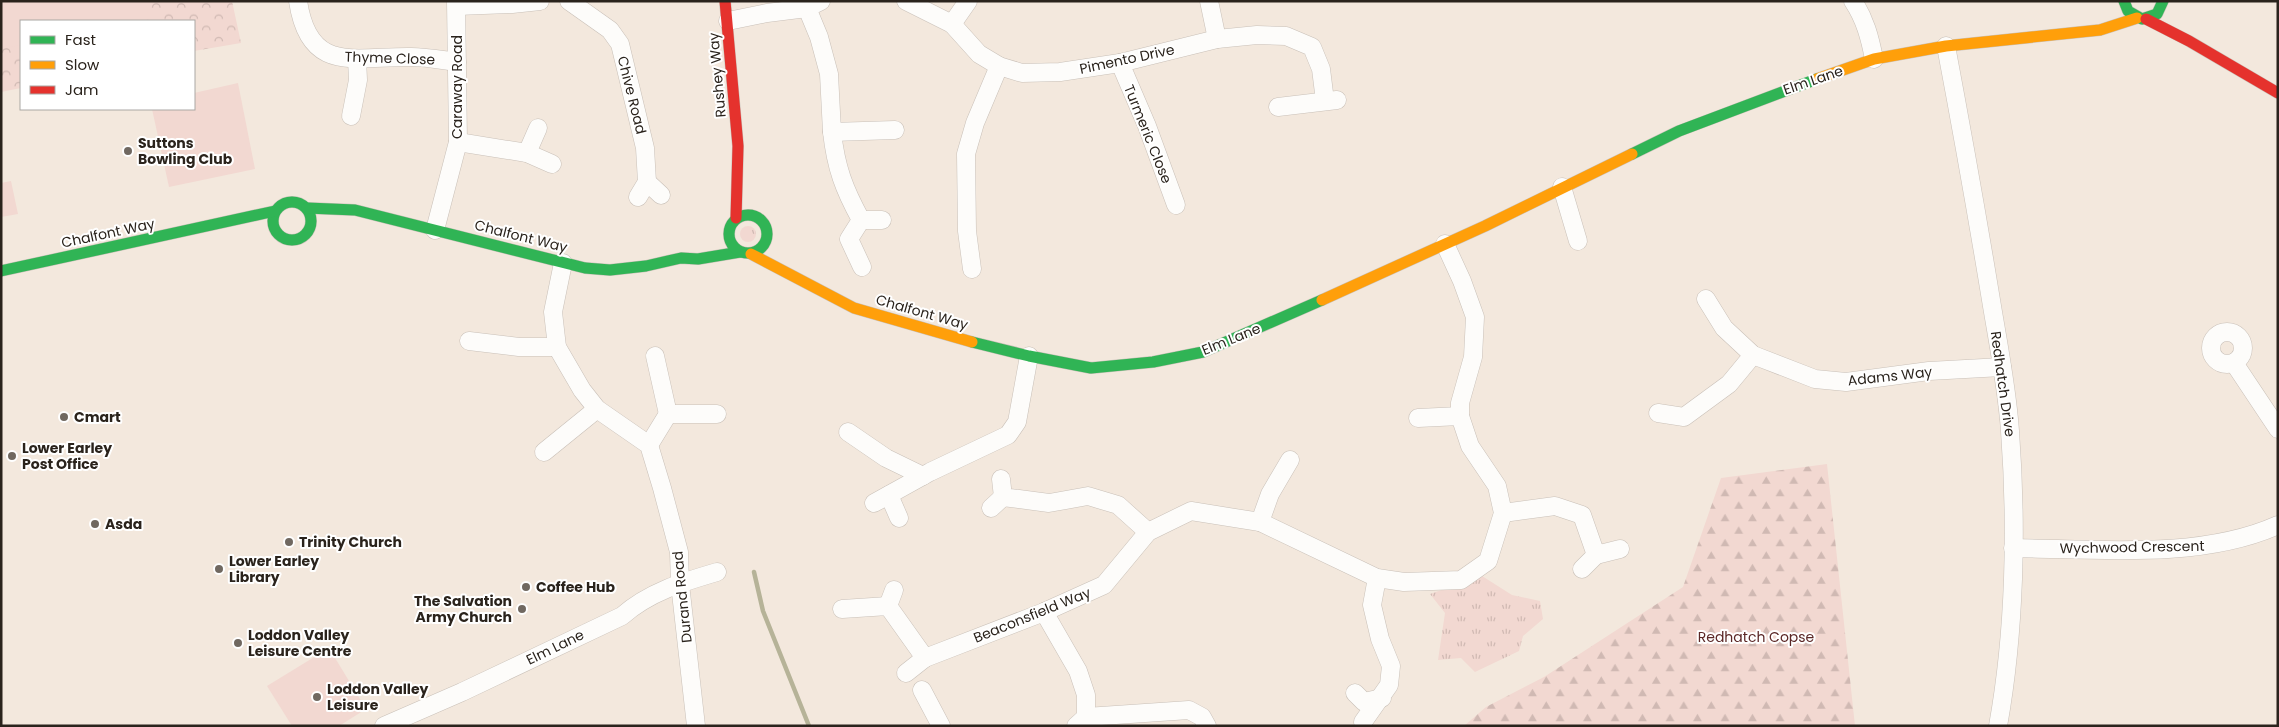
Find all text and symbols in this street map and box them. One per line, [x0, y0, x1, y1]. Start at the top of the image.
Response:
legend [20, 20, 195, 110]
text: Fast [65, 29, 96, 50]
street label: Rushey Way [703, 32, 731, 118]
street label: Caraway Road [447, 35, 467, 139]
street label: Pimento Drive [1078, 39, 1177, 79]
street label: Thyme Close [344, 46, 436, 70]
text: Slow [65, 54, 100, 75]
street label: Chive Road [613, 54, 651, 136]
street label: Elm Lane [1780, 60, 1846, 100]
text: Jam [65, 79, 99, 100]
street label: Turmeric Close [1119, 82, 1177, 187]
place label: Suttons Bowling Club [138, 133, 233, 169]
marker: Suttons Bowling Club [122, 145, 134, 157]
street label: Chalfont Way [59, 213, 157, 253]
street label: Chalfont Way [472, 215, 570, 257]
street label: Chalfont Way [874, 289, 971, 335]
street label: Elm Lane [1199, 318, 1264, 360]
street label: Redhatch Drive [1986, 330, 2020, 438]
street label: Adams Way [1847, 362, 1933, 390]
place label: Cmart [74, 407, 121, 427]
marker: Cmart [58, 411, 70, 423]
place label: Lower Earley Post Office [22, 438, 112, 474]
marker: Lower Earley Post Office [6, 450, 18, 462]
place label: Asda [105, 514, 142, 534]
marker: Asda [89, 518, 101, 530]
place label: Trinity Church [299, 532, 402, 552]
marker: Trinity Church [283, 536, 295, 548]
street label: Wychwood Crescent [2059, 536, 2205, 558]
street label: Durand Road [667, 550, 697, 644]
place label: Lower Earley Library [229, 551, 319, 587]
marker: Lower Earley Library [213, 563, 225, 575]
place label: Coffee Hub [536, 577, 616, 597]
marker: Coffee Hub [520, 581, 532, 593]
street label: Beaconsfield Way [970, 582, 1094, 648]
place label: The Salvation Army Church [414, 591, 512, 627]
marker: The Salvation Army Church [516, 603, 528, 615]
street label: Elm Lane [523, 624, 588, 670]
place label: Loddon Valley Leisure Centre [248, 625, 352, 661]
park label: Redhatch Copse [1698, 627, 1815, 647]
marker: Loddon Valley Leisure Centre [232, 637, 244, 649]
place label: Loddon Valley Leisure [327, 679, 429, 715]
marker: Loddon Valley Leisure [311, 691, 323, 703]

